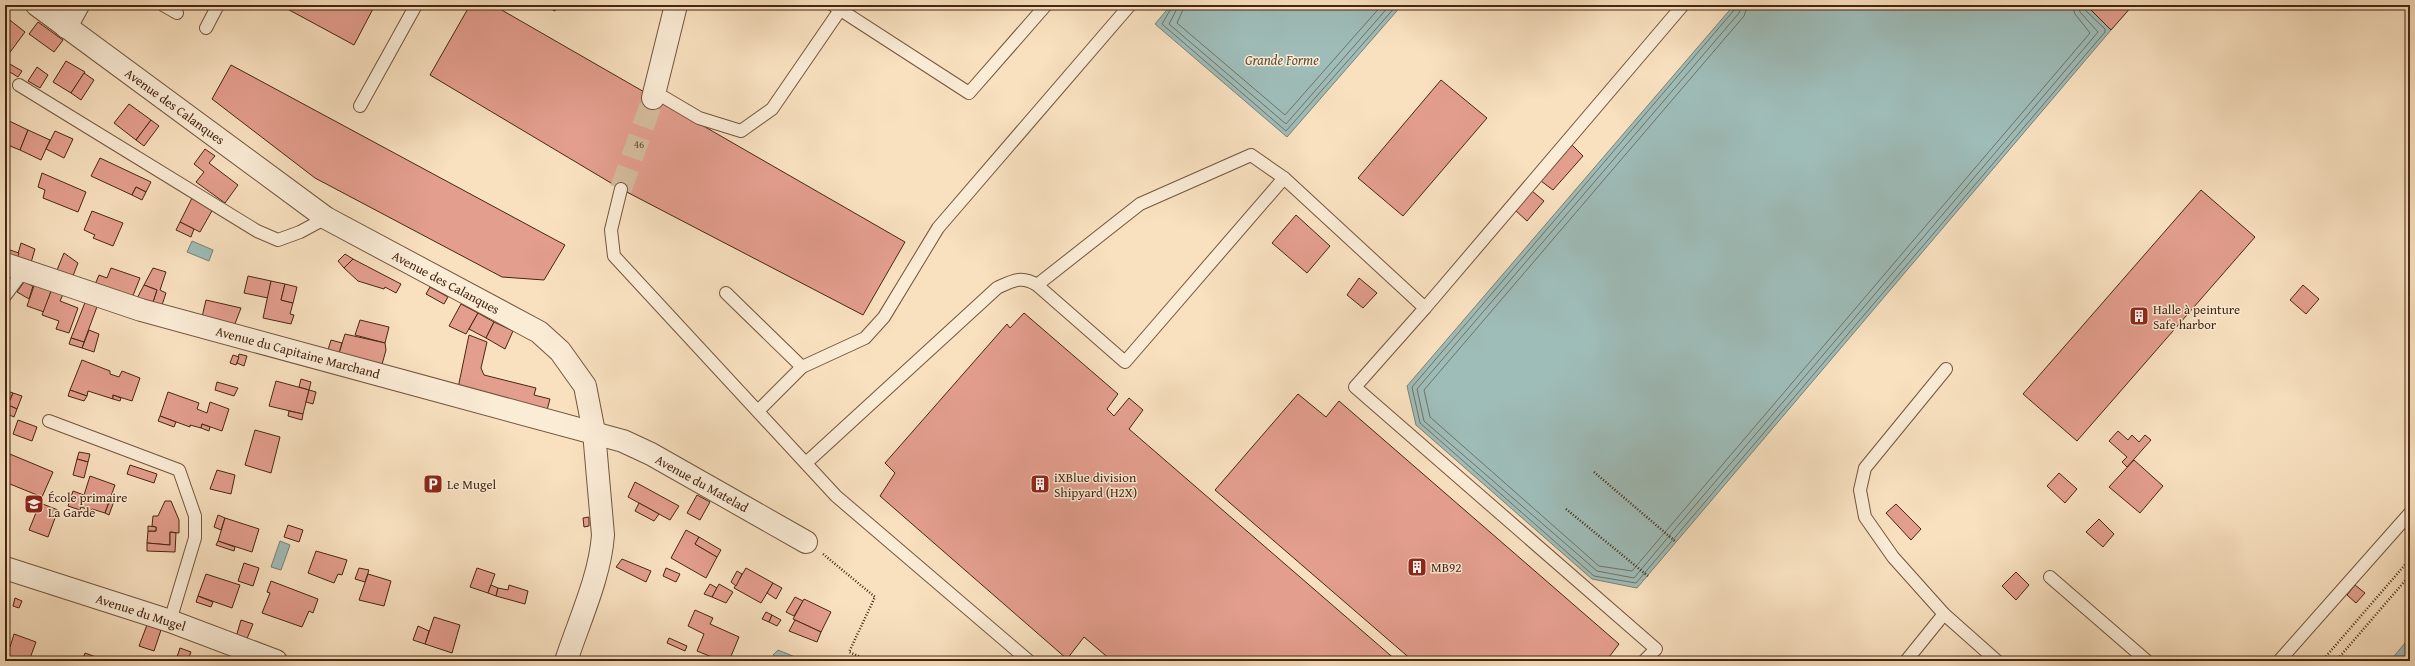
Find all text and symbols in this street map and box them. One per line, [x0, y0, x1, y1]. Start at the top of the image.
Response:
water label: Grande Forme [1245, 50, 1319, 70]
street label: Avenue des Calanques [121, 64, 229, 149]
house number: 46 [634, 136, 644, 152]
street label: Avenue des Calanques [389, 246, 503, 319]
place label: Halle à peinture Safe harbor [2153, 300, 2240, 334]
building icon: Halle à peinture Safe harbor [2128, 305, 2150, 327]
street label: Avenue du Capitaine Marchand [214, 321, 382, 384]
street label: Avenue du Matelad [652, 450, 752, 517]
place label: iXBlue division Shipyard (H2X) [1054, 468, 1137, 502]
parking icon: Le Mugel [422, 473, 444, 495]
building icon: iXBlue division Shipyard (H2X) [1029, 473, 1051, 495]
place label: Le Mugel [447, 475, 497, 494]
place label: École primaire La Garde [48, 488, 127, 522]
school or university icon: École primaire La Garde [23, 493, 45, 515]
building icon: MB92 [1406, 556, 1428, 578]
place label: MB92 [1431, 558, 1462, 577]
street label: Avenue du Mugel [93, 589, 189, 636]

